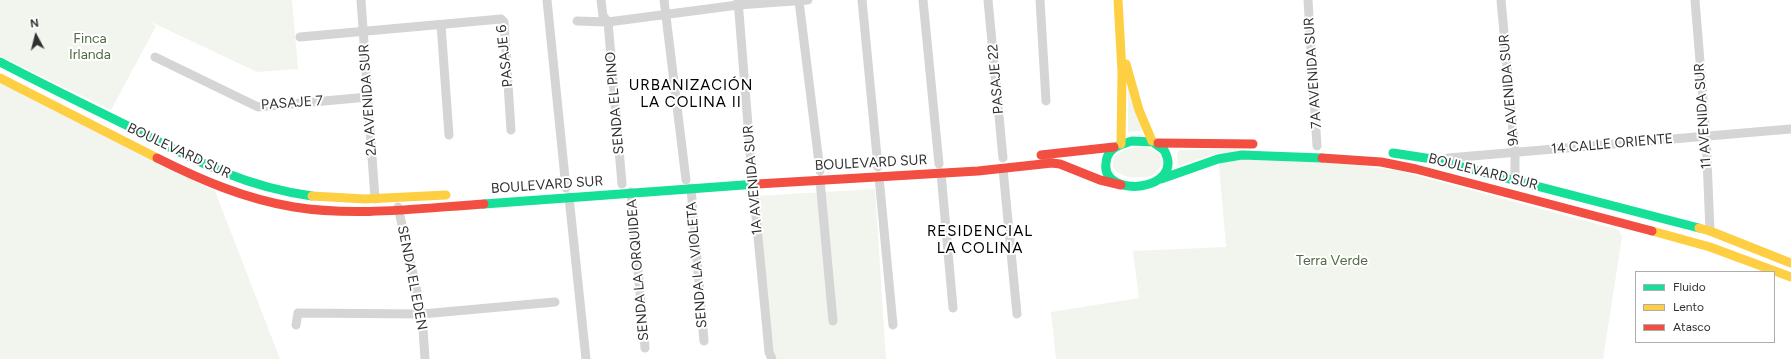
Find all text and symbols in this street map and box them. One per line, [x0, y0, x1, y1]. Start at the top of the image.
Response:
north arrow [16, 16, 56, 56]
text: N [29, 17, 39, 31]
street label: 7A AVENIDA SUR [1301, 17, 1325, 129]
street label: PASAJE 6 [493, 24, 517, 88]
park label: Finca Irlanda [69, 31, 111, 64]
street label: 9A AVENIDA SUR [1496, 33, 1522, 147]
street label: PASAJE 22 [985, 43, 1007, 115]
street label: 2A AVENIDA SUR [356, 44, 380, 156]
street label: SENDA EL PINO [602, 51, 628, 155]
street label: 11 AVENIDA SUR [1691, 62, 1715, 170]
district label: URBANIZACIÓN LA COLINA II [629, 77, 753, 112]
street label: PASAJE 7 [260, 92, 324, 114]
street label: BOULEVARD SUR [124, 120, 234, 182]
street label: 1A AVENIDA SUR [740, 124, 766, 236]
street label: 14 CALLE ORIENTE [1550, 130, 1674, 158]
street label: BOULEVARD SUR [1426, 150, 1540, 194]
street label: BOULEVARD SUR [814, 152, 928, 174]
street label: BOULEVARD SUR [490, 173, 604, 197]
street label: SENDA LA ORQUIDEA [623, 198, 653, 342]
street label: SENDA LA VIOLETA [683, 201, 711, 329]
district label: RESIDENCIAL LA COLINA [927, 223, 1033, 258]
street label: SENDA EL EDEN [394, 224, 430, 332]
park label: Terra Verde [1296, 253, 1368, 269]
legend [1635, 271, 1775, 343]
text: Fluido [1673, 280, 1706, 294]
text: Lento [1673, 300, 1704, 314]
text: Atasco [1673, 320, 1711, 334]

